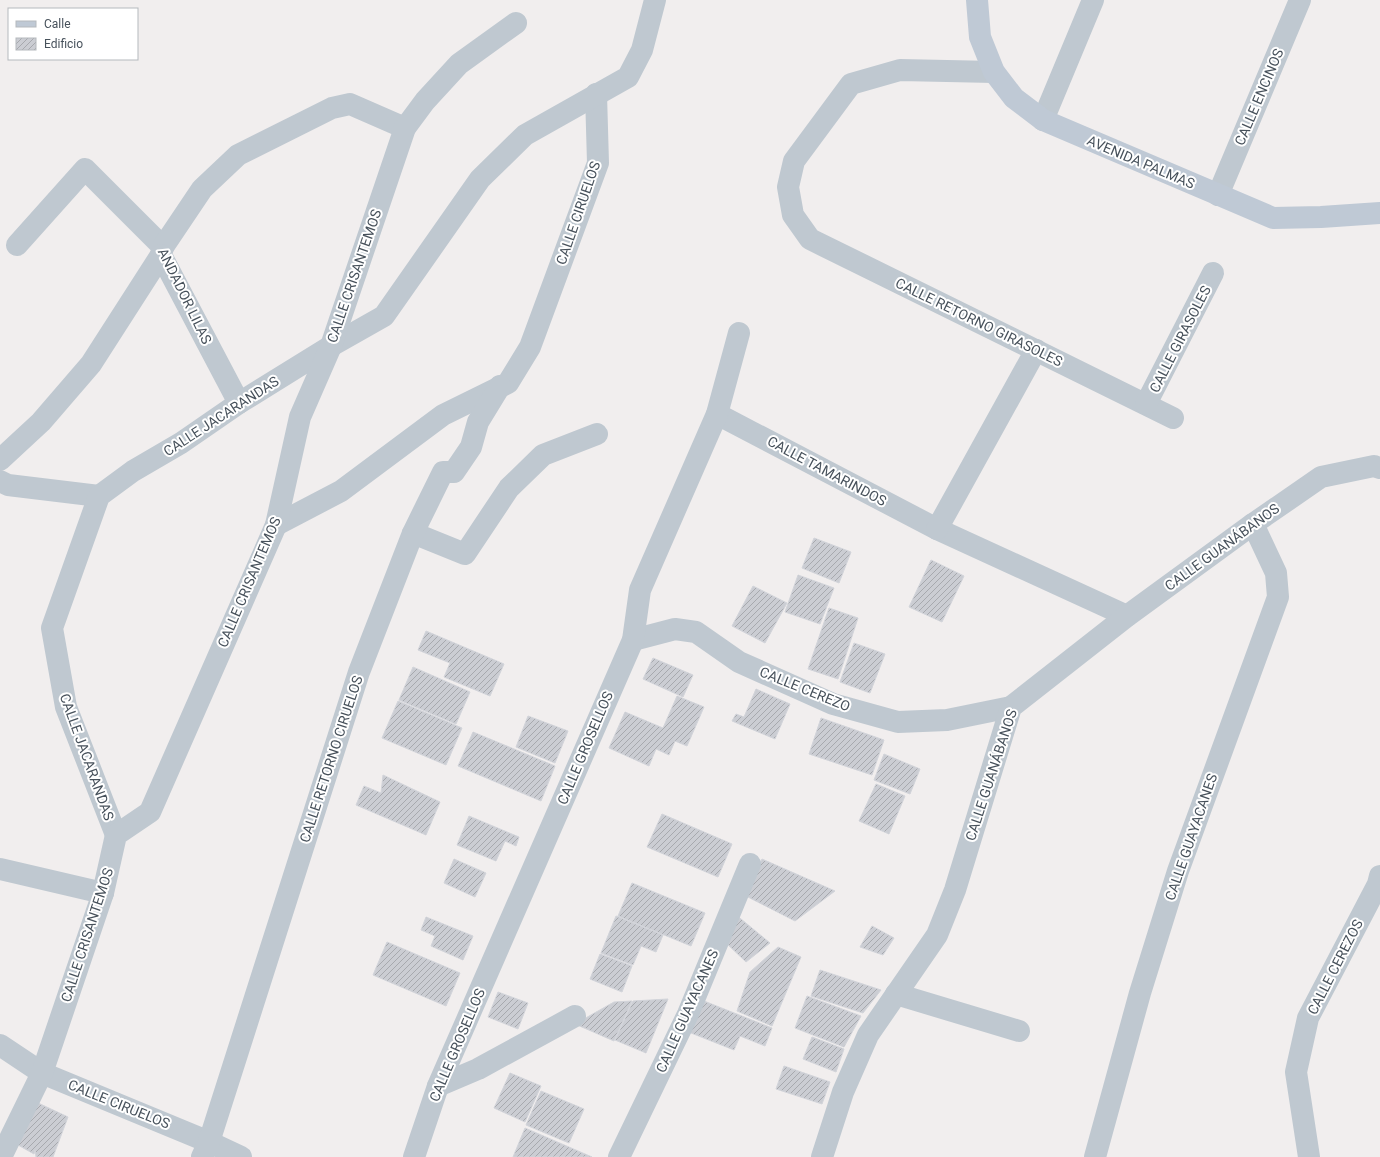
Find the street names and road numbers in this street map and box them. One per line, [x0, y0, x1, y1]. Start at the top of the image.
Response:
street label: CALLE ENCINOS [1231, 46, 1287, 148]
street label: AVENIDA PALMAS [1085, 132, 1197, 192]
street label: CALLE CIRUELOS [553, 159, 603, 267]
street label: CALLE CRISANTEMOS [324, 207, 384, 345]
street label: ANDADOR LILAS [155, 245, 215, 347]
street label: CALLE RETORNO GIRASOLES [893, 275, 1065, 369]
street label: CALLE GIRASOLES [1146, 283, 1214, 395]
street label: CALLE JACARANDAS [161, 373, 281, 459]
street label: CALLE TAMARINDOS [765, 433, 889, 509]
street label: CALLE GUANÁBANOS [1161, 499, 1282, 594]
street label: CALLE CRISANTEMOS [214, 514, 284, 650]
street label: CALLE CEREZO [757, 664, 853, 714]
street label: CALLE RETORNO CIRUELOS [296, 673, 366, 845]
street label: CALLE GROSELLOS [554, 689, 616, 807]
street label: CALLE JACARANDAS [57, 691, 117, 823]
street label: CALLE GUANÁBANOS [961, 707, 1020, 843]
street label: CALLE GUAYACANES [1162, 771, 1220, 903]
street label: CALLE CRISANTEMOS [58, 866, 116, 1004]
street label: CALLE CEREZOS [1304, 917, 1366, 1017]
street label: CALLE GUAYACANES [653, 947, 721, 1075]
street label: CALLE GROSELLOS [426, 986, 488, 1104]
street label: CALLE CIRUELOS [66, 1076, 172, 1132]

